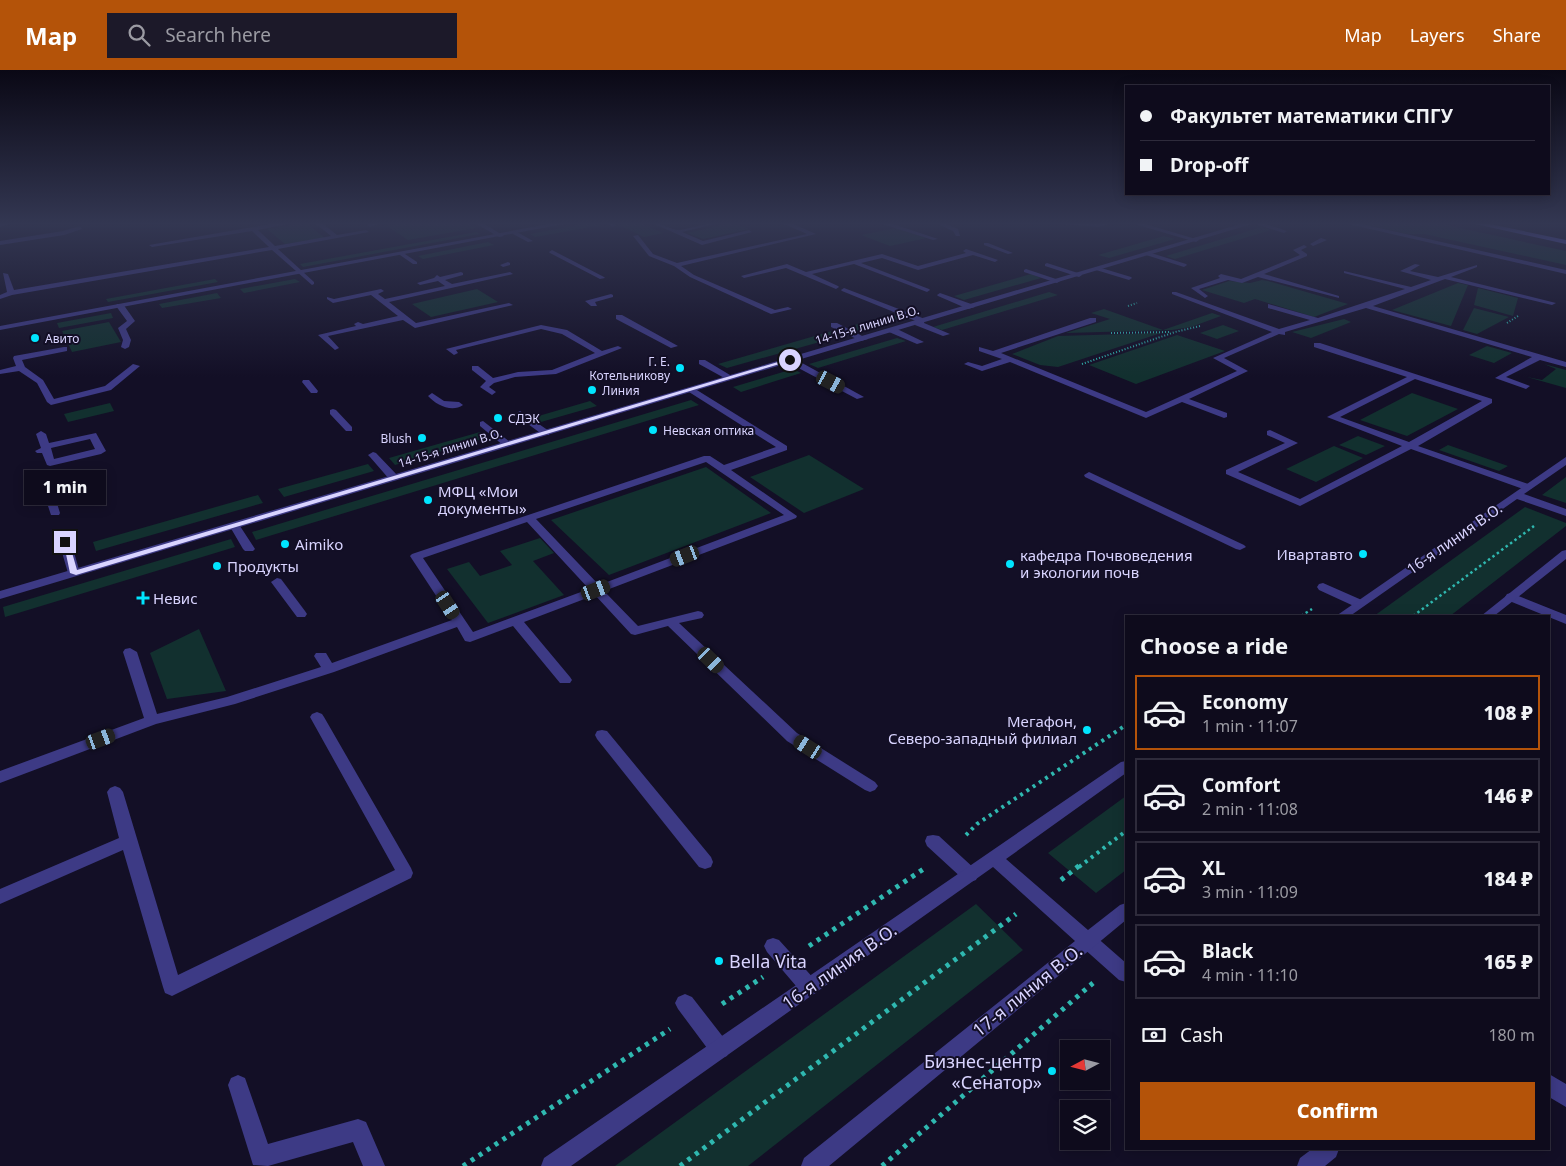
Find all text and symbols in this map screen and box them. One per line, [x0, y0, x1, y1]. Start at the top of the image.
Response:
search box [107, 13, 457, 58]
text: Map [25, 19, 77, 52]
icon: search [125, 21, 153, 49]
text: Search here [165, 22, 271, 48]
text: Map [1344, 23, 1382, 47]
text: Layers [1410, 23, 1465, 47]
text: Share [1493, 23, 1541, 47]
text: Факультет математики СПГУ [1170, 103, 1453, 129]
text: Drop-off [1170, 152, 1249, 178]
street label: 14-15-я линии В.О. [813, 301, 921, 349]
place label: Авито [45, 330, 79, 347]
marker: Авито [29, 332, 41, 344]
route start [779, 349, 801, 371]
place label: Г. Е. Котельникову [589, 353, 671, 384]
marker: Г. Е. Котельникову [674, 362, 686, 374]
car [814, 368, 847, 396]
place label: Линия [602, 382, 640, 399]
marker: Линия [586, 384, 598, 396]
place label: СДЭК [508, 410, 540, 427]
marker: СДЭК [492, 412, 504, 424]
place label: Невская оптика [663, 422, 754, 439]
street label: 14-15-я линии В.О. [396, 424, 504, 472]
marker: Невская оптика [647, 424, 659, 436]
place label: Blush [381, 430, 412, 447]
marker: Blush [416, 432, 428, 444]
callout: 1 min [24, 470, 106, 504]
text: 1 min [43, 476, 87, 498]
place label: МФЦ «Мои документы» [438, 481, 527, 518]
marker: МФЦ «Мои документы» [422, 494, 434, 506]
street label: 16-я линия В.О. [1402, 498, 1506, 578]
route end [54, 531, 76, 553]
place label: Aimiko [295, 534, 343, 554]
marker: Aimiko [279, 538, 291, 550]
car [668, 544, 701, 568]
place label: Ивартавто [1277, 544, 1353, 564]
place label: кафедра Почвоведения и экологии почв [1020, 545, 1193, 582]
marker: Ивартавто [1357, 548, 1369, 560]
place label: Продукты [227, 556, 299, 576]
marker: кафедра Почвоведения и экологии почв [1004, 558, 1016, 570]
marker: Продукты [211, 560, 223, 572]
car [579, 578, 612, 602]
place label: Невис [153, 588, 198, 608]
car [433, 588, 462, 622]
marker: Невис [137, 592, 149, 604]
text: Choose a ride [1140, 630, 1288, 660]
car [694, 644, 727, 676]
text: Economy [1202, 689, 1288, 715]
icon: car [1142, 690, 1187, 735]
text: 108 ₽ [1483, 700, 1533, 726]
place label: Мегафон, Северо-западный филиал [888, 711, 1077, 748]
text: 1 min · 11:07 [1202, 715, 1298, 737]
marker: Мегафон, Северо-западный филиал [1081, 724, 1093, 736]
car [84, 727, 117, 751]
car [791, 733, 824, 761]
text: Comfort [1202, 772, 1281, 798]
icon: car [1142, 773, 1187, 818]
text: 146 ₽ [1483, 783, 1533, 809]
text: 2 min · 11:08 [1202, 798, 1298, 820]
text: XL [1202, 855, 1225, 881]
icon: car [1142, 856, 1187, 901]
text: 184 ₽ [1483, 866, 1533, 892]
text: 3 min · 11:09 [1202, 881, 1298, 903]
street label: 16-я линия В.О. [777, 918, 901, 1014]
street label: 17-я линия В.О. [967, 938, 1087, 1042]
text: Black [1202, 938, 1253, 964]
icon: car [1142, 939, 1187, 984]
place label: Bella Vita [729, 949, 807, 973]
text: 165 ₽ [1483, 949, 1533, 975]
marker: Bella Vita [713, 955, 725, 967]
text: 4 min · 11:10 [1202, 964, 1298, 986]
icon: cash [1140, 1021, 1168, 1049]
text: Cash [1180, 1022, 1224, 1048]
text: 180 m [1488, 1024, 1535, 1046]
north arrow [1060, 1040, 1110, 1090]
map controls [1060, 1040, 1110, 1150]
place label: Бизнес-центр «Сенатор» [924, 1049, 1042, 1094]
marker: Бизнес-центр «Сенатор» [1046, 1065, 1058, 1077]
button: Confirm [1140, 1082, 1535, 1140]
button: layers [1060, 1100, 1110, 1150]

